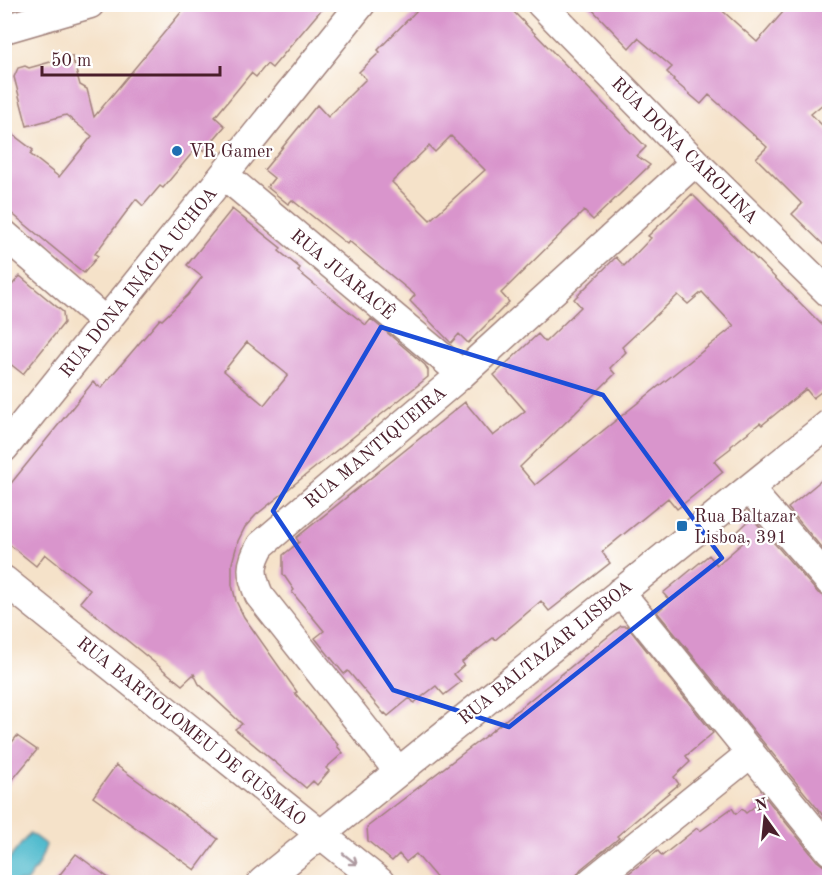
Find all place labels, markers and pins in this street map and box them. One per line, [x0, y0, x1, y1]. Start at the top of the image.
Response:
place label: VR Gamer [189, 143, 273, 161]
marker: VR Gamer [170, 144, 184, 158]
place label: Rua Baltazar Lisboa, 391 [694, 508, 797, 547]
marker: Rua Baltazar Lisboa, 391 [675, 519, 689, 533]

